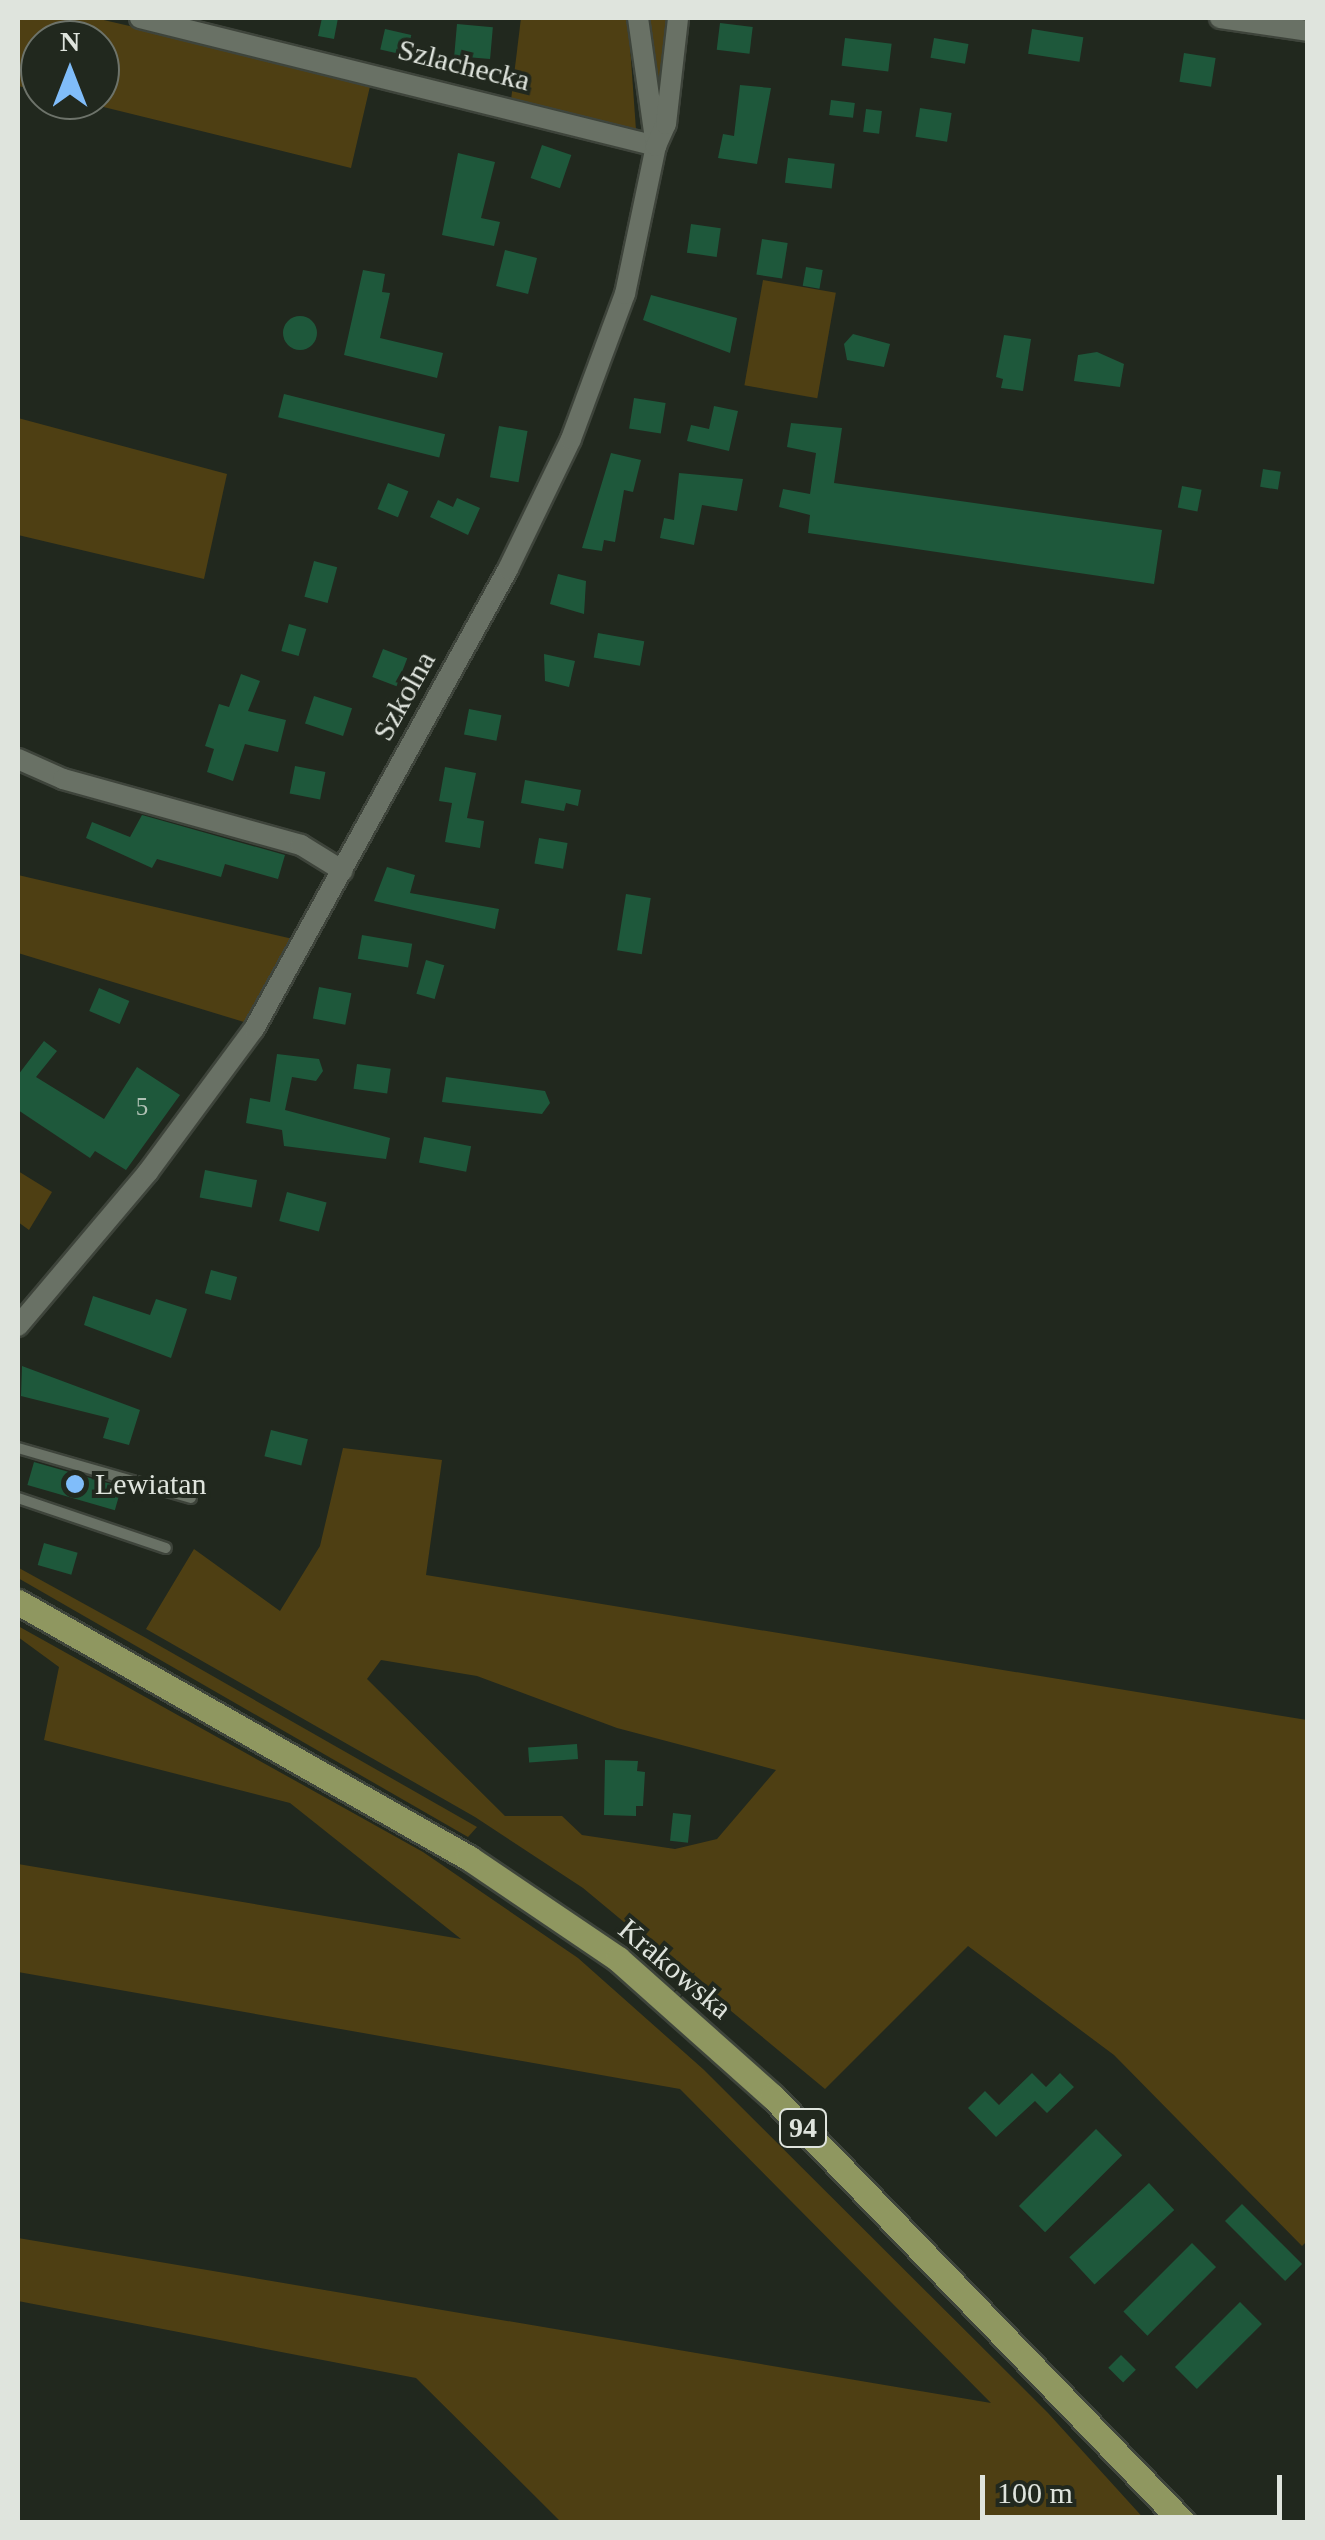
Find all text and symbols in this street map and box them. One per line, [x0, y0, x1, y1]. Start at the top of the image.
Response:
north arrow [20, 20, 120, 120]
text: N [60, 26, 80, 57]
street label: Szlachecka [394, 31, 534, 99]
street label: Szkolna [365, 645, 443, 747]
house number: 5 [136, 1092, 148, 1122]
place label: Lewiatan [95, 1466, 207, 1502]
marker: Lewiatan [64, 1473, 86, 1495]
street label: Krakowska [611, 1911, 739, 2027]
road number: 94 [778, 2105, 828, 2151]
scale bar [985, 2455, 1288, 2517]
text: 100 m [997, 2476, 1073, 2509]

